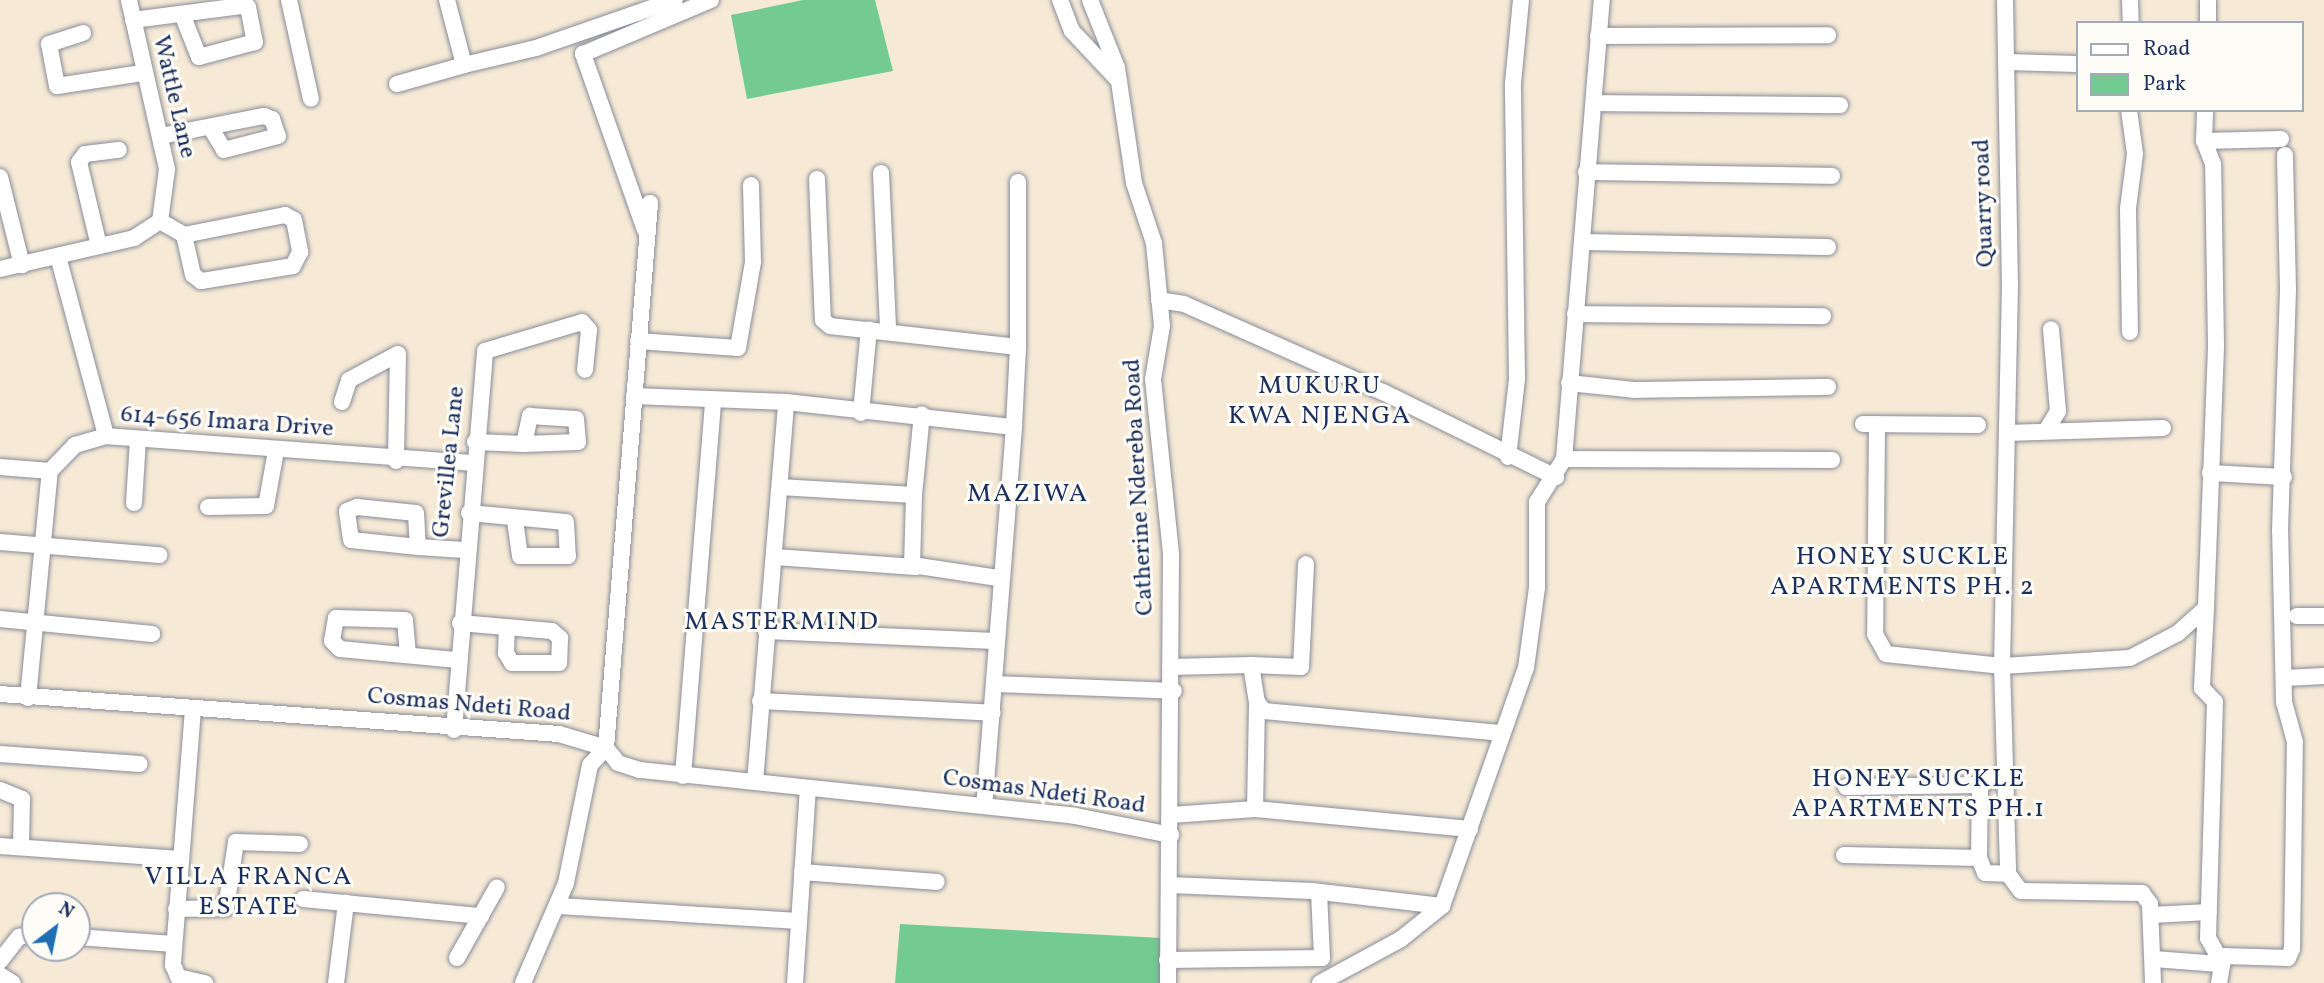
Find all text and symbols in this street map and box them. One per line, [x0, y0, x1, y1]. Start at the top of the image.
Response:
legend [2076, 21, 2303, 112]
street label: Wattle Lane [145, 33, 201, 161]
text: Road [2143, 35, 2190, 64]
text: Park [2143, 70, 2186, 99]
street label: Quarry road [1968, 138, 2002, 268]
street label: Catherine Ndereba Road [1119, 358, 1161, 616]
district label: MUKURU KWA NJENGA [1229, 371, 1411, 432]
street label: Grevillea Lane [428, 385, 472, 539]
street label: 614-656 Imara Drive [120, 401, 334, 445]
district label: MAZIWA [968, 479, 1088, 511]
district label: HONEY SUCKLE APARTMENTS PH. 2 [1772, 542, 2034, 604]
district label: MASTERMIND [686, 607, 878, 639]
street label: Cosmas Ndeti Road [366, 683, 572, 729]
district label: HONEY SUCKLE APARTMENTS PH.1 [1794, 764, 2044, 826]
street label: Cosmas Ndeti Road [941, 765, 1147, 821]
district label: VILLA FRANCA ESTATE [146, 862, 352, 924]
north arrow [21, 892, 91, 962]
text: N [53, 896, 79, 926]

